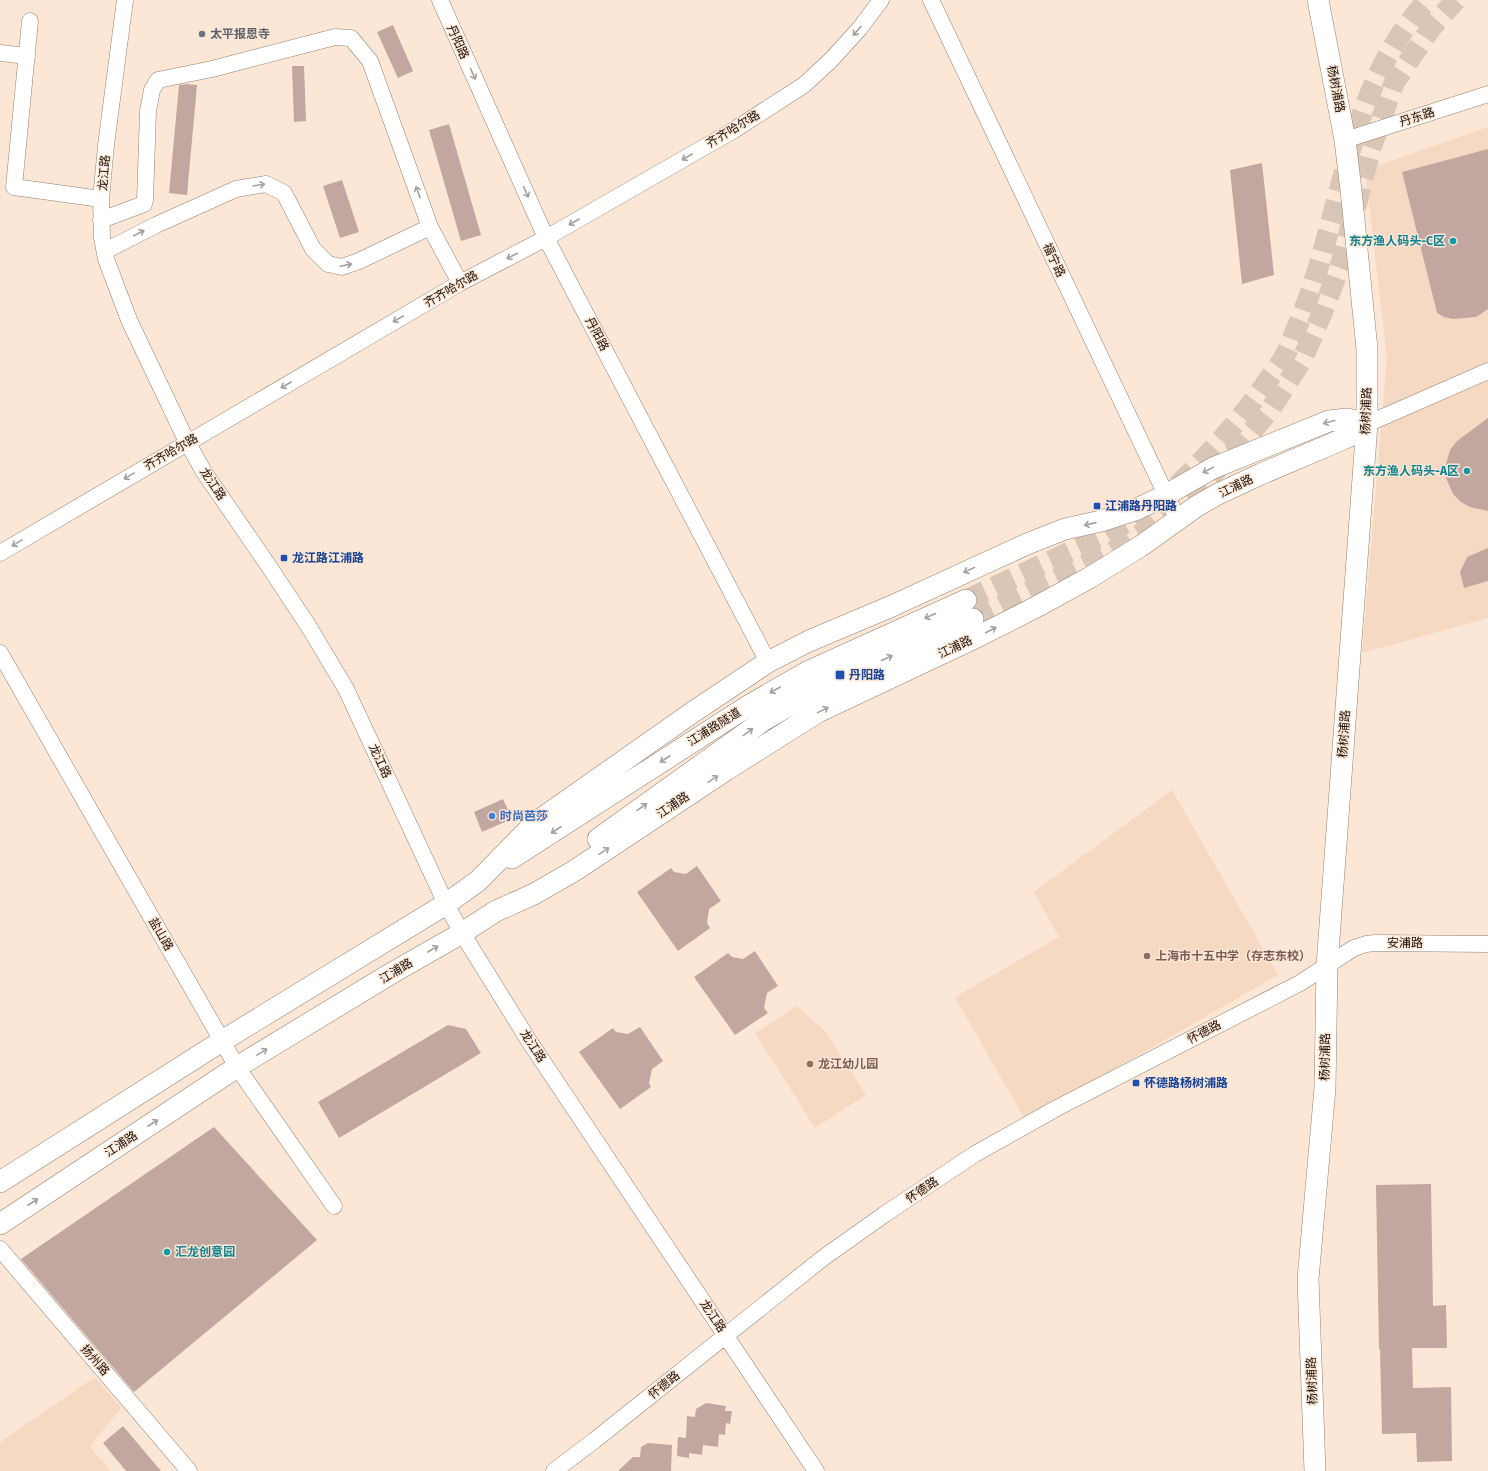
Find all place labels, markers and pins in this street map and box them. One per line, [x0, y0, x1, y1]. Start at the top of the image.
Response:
place label: 太平报恩寺 [210, 27, 270, 41]
marker: 太平报恩寺 [197, 29, 207, 39]
place label: 东方渔人码头-C区 [1349, 234, 1445, 248]
marker: 东方渔人码头-C区 [1448, 236, 1458, 246]
place label: 东方渔人码头-A区 [1363, 464, 1459, 478]
marker: 东方渔人码头-A区 [1462, 466, 1472, 476]
place label: 江浦路丹阳路 [1105, 499, 1177, 513]
marker: 江浦路丹阳路 [1092, 501, 1102, 511]
place label: 龙江路江浦路 [292, 551, 364, 565]
marker: 龙江路江浦路 [279, 553, 289, 563]
place label: 丹阳路 [849, 668, 885, 682]
marker: 丹阳路 [834, 669, 846, 681]
place label: 时尚芭莎 [500, 809, 548, 823]
marker: 时尚芭莎 [487, 811, 497, 821]
place label: 上海市十五中学（存志东校） [1155, 949, 1311, 963]
marker: 上海市十五中学（存志东校） [1142, 951, 1152, 961]
place label: 龙江幼儿园 [818, 1057, 878, 1071]
marker: 龙江幼儿园 [805, 1059, 815, 1069]
place label: 怀德路杨树浦路 [1144, 1076, 1228, 1090]
marker: 怀德路杨树浦路 [1131, 1078, 1141, 1088]
place label: 汇龙创意园 [175, 1245, 235, 1259]
marker: 汇龙创意园 [162, 1247, 172, 1257]

